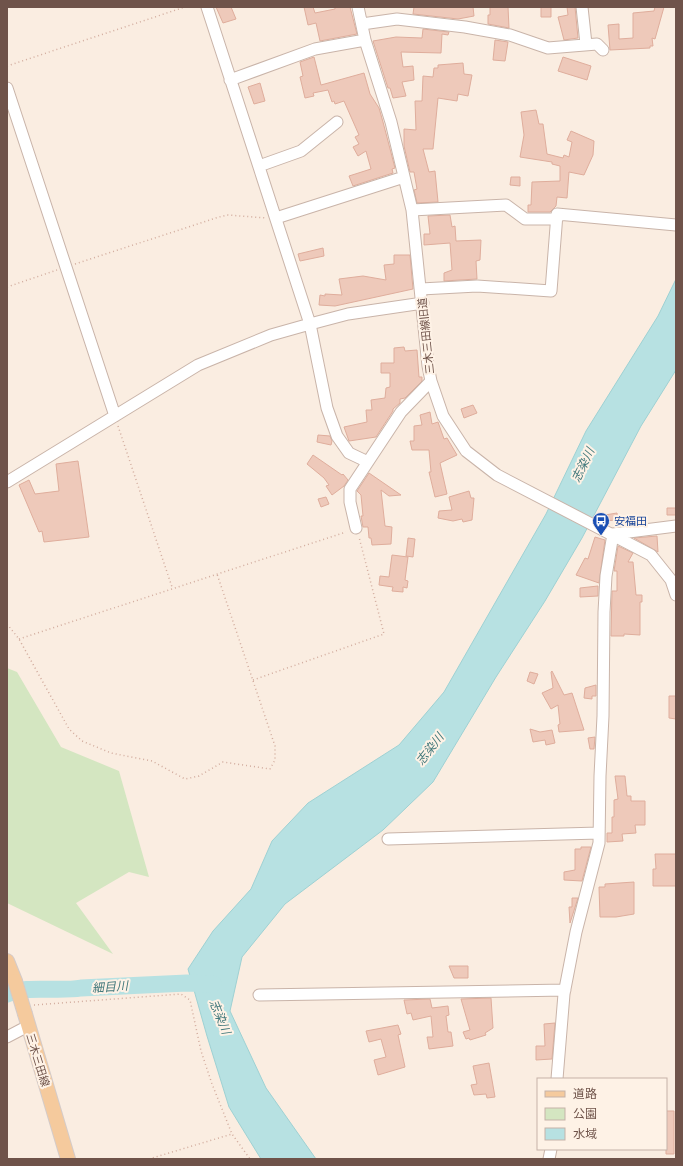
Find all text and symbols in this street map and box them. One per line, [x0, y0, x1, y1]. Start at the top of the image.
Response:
street label: 三木三田線旧道 [416, 297, 437, 375]
water label: 志染川 [569, 444, 598, 484]
bus stop icon: 安福田 [591, 511, 611, 536]
place label: 安福田 [614, 515, 647, 528]
water label: 志染川 [413, 729, 448, 767]
water label: 細目川 [92, 979, 130, 995]
water label: 志染川 [207, 998, 234, 1038]
street label: 三木三田線 [23, 1032, 52, 1088]
legend [537, 1078, 667, 1150]
text: 道路 [573, 1087, 597, 1101]
text: 公園 [573, 1107, 597, 1121]
text: 水域 [573, 1127, 597, 1141]

